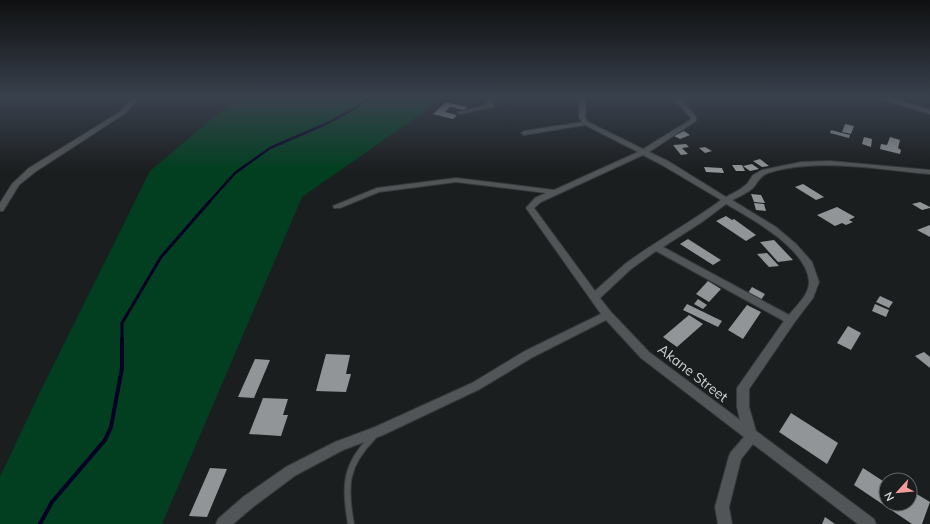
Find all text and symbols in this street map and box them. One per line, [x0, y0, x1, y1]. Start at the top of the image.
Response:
street label: Akane Street [654, 340, 732, 406]
north arrow [878, 472, 918, 512]
text: N [881, 490, 897, 503]

